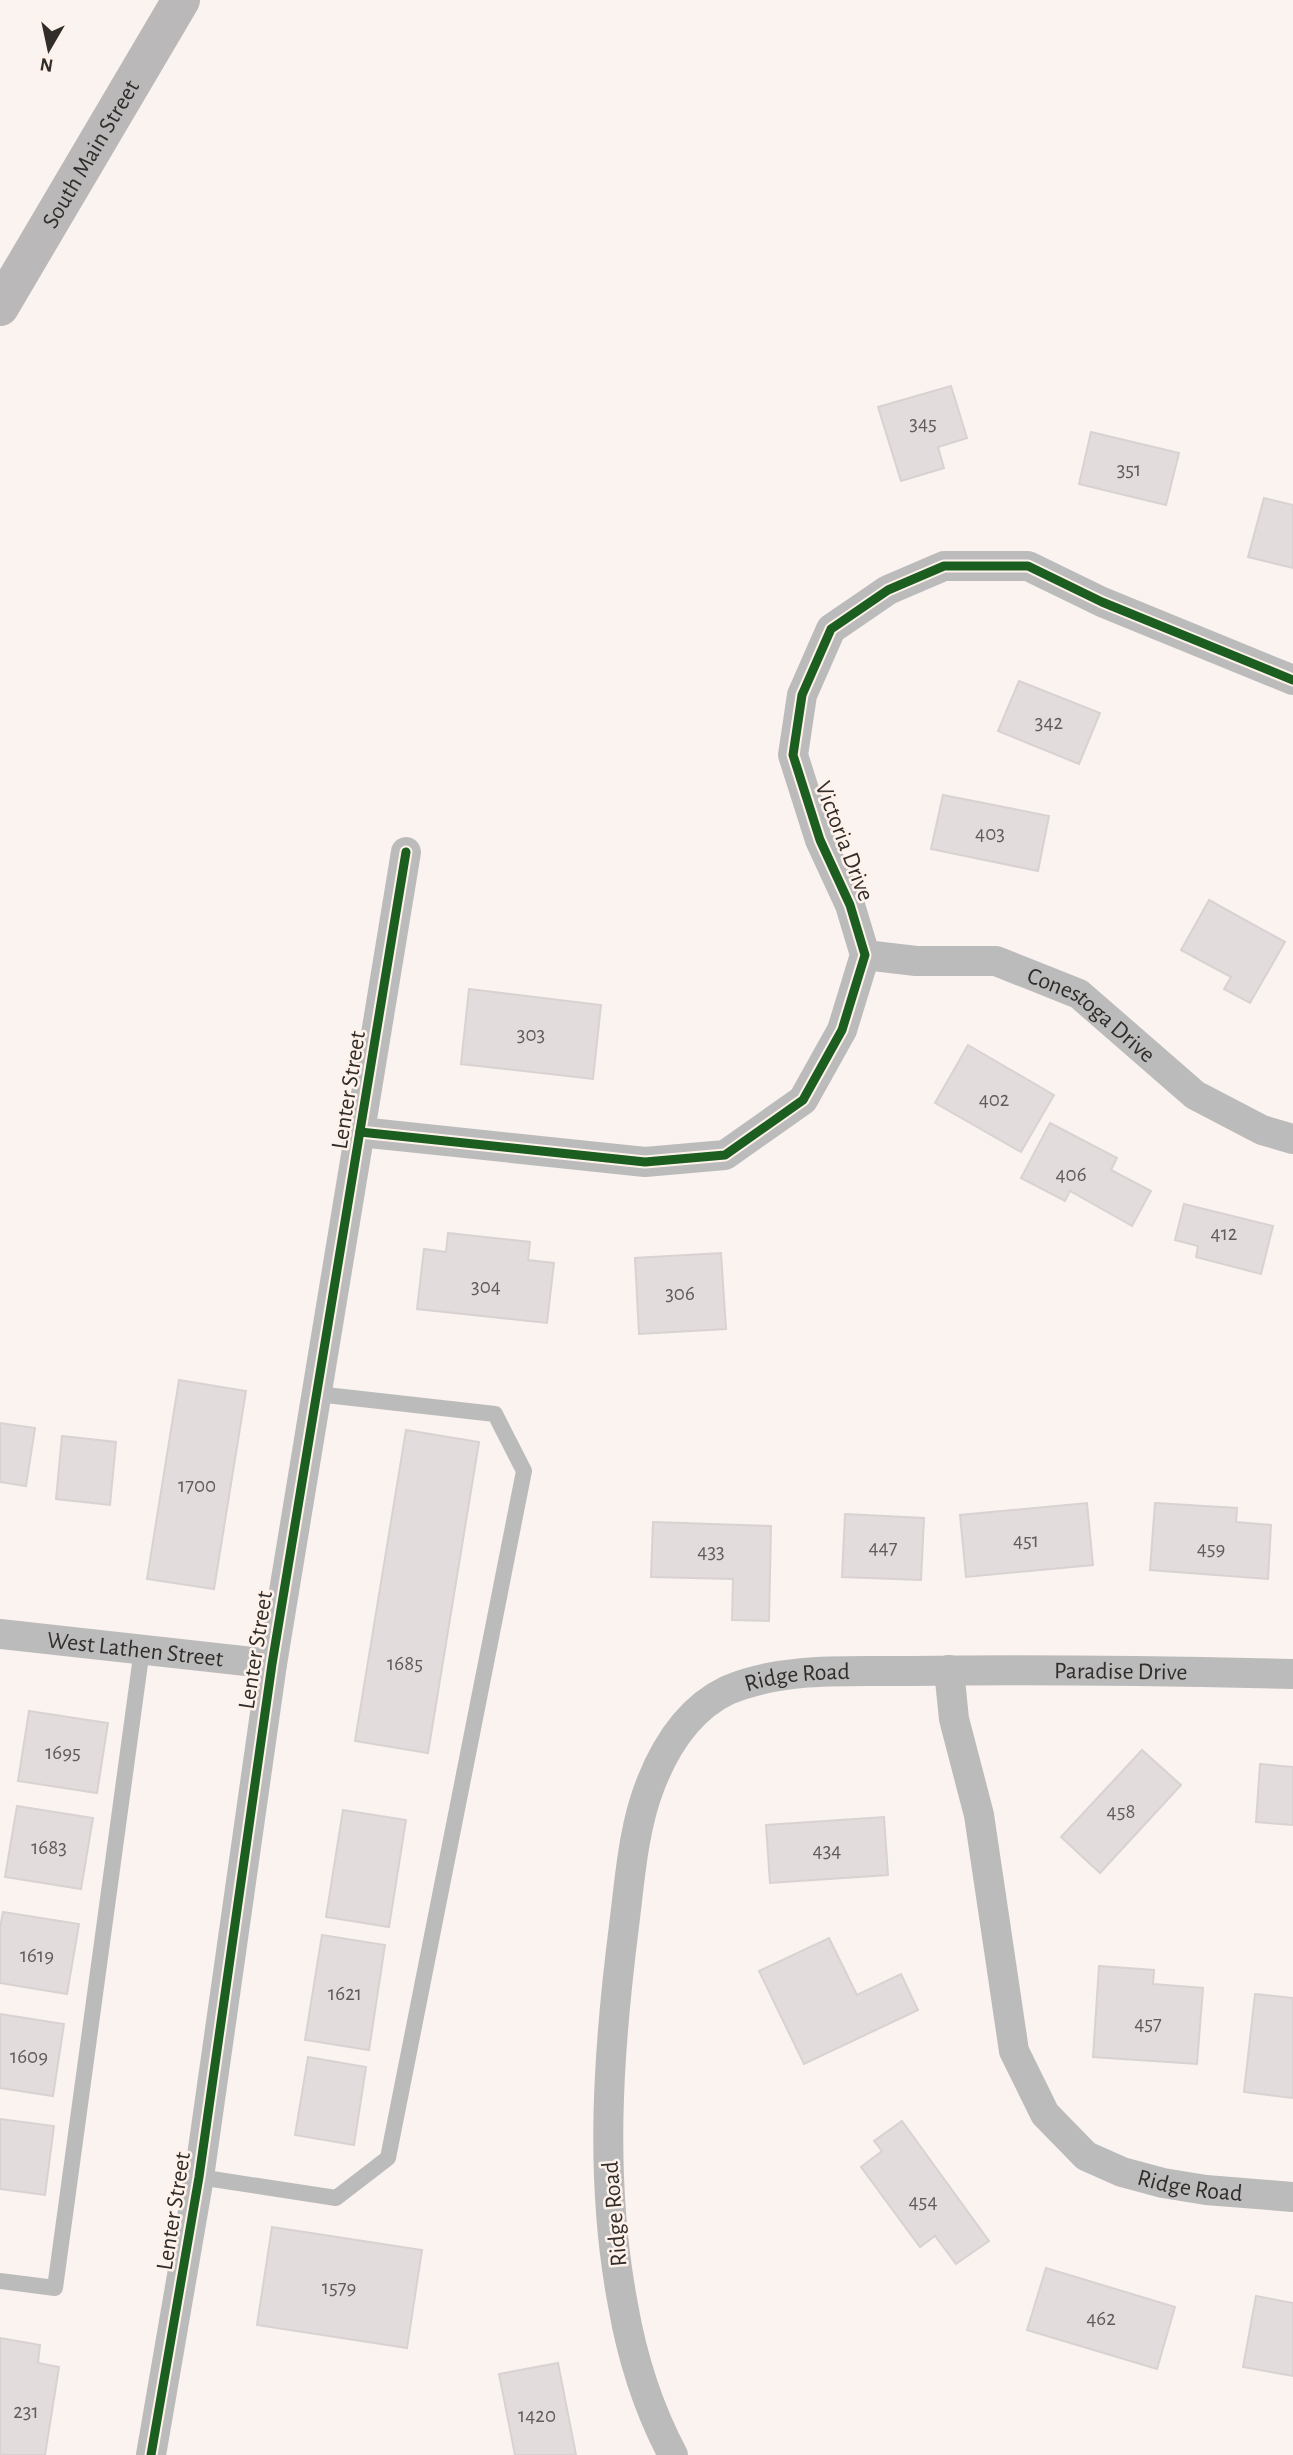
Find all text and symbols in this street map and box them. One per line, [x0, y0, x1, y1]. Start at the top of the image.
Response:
north arrow [14, 14, 84, 84]
text: N [39, 54, 55, 75]
street label: South Main Street [38, 76, 144, 232]
house number: 345 [909, 413, 937, 434]
house number: 351 [1117, 459, 1141, 480]
house number: 342 [1035, 712, 1063, 733]
street label: Victoria Drive [810, 778, 878, 904]
house number: 403 [975, 823, 1005, 844]
street label: Conestoga Drive [1024, 964, 1159, 1068]
house number: 303 [517, 1024, 545, 1045]
street label: Lenter Street [328, 1029, 370, 1151]
house number: 402 [979, 1089, 1009, 1110]
house number: 406 [1055, 1164, 1087, 1185]
house number: 412 [1211, 1223, 1237, 1244]
house number: 304 [471, 1276, 501, 1297]
house number: 306 [665, 1283, 695, 1304]
house number: 1700 [178, 1475, 216, 1496]
house number: 451 [1013, 1530, 1039, 1551]
house number: 447 [869, 1537, 898, 1558]
house number: 459 [1197, 1538, 1225, 1559]
house number: 433 [697, 1541, 725, 1562]
street label: Lenter Street [235, 1589, 277, 1711]
street label: West Lathen Street [46, 1628, 225, 1672]
house number: 1685 [387, 1653, 423, 1674]
street label: Paradise Drive [1054, 1659, 1188, 1685]
street label: Ridge Road [742, 1660, 850, 1696]
house number: 1695 [45, 1742, 81, 1763]
house number: 458 [1107, 1801, 1135, 1822]
house number: 1683 [31, 1837, 67, 1858]
house number: 434 [813, 1840, 841, 1861]
house number: 1619 [20, 1945, 54, 1966]
house number: 1621 [328, 1983, 362, 2004]
house number: 457 [1134, 2013, 1162, 2034]
house number: 1609 [10, 2046, 48, 2067]
street label: Lenter Street [153, 2150, 195, 2272]
street label: Ridge Road [598, 2160, 632, 2268]
street label: Ridge Road [1135, 2166, 1243, 2206]
house number: 454 [909, 2191, 937, 2212]
house number: 1579 [322, 2277, 356, 2298]
house number: 462 [1086, 2308, 1116, 2329]
house number: 231 [13, 2401, 39, 2422]
house number: 1420 [518, 2405, 556, 2426]

